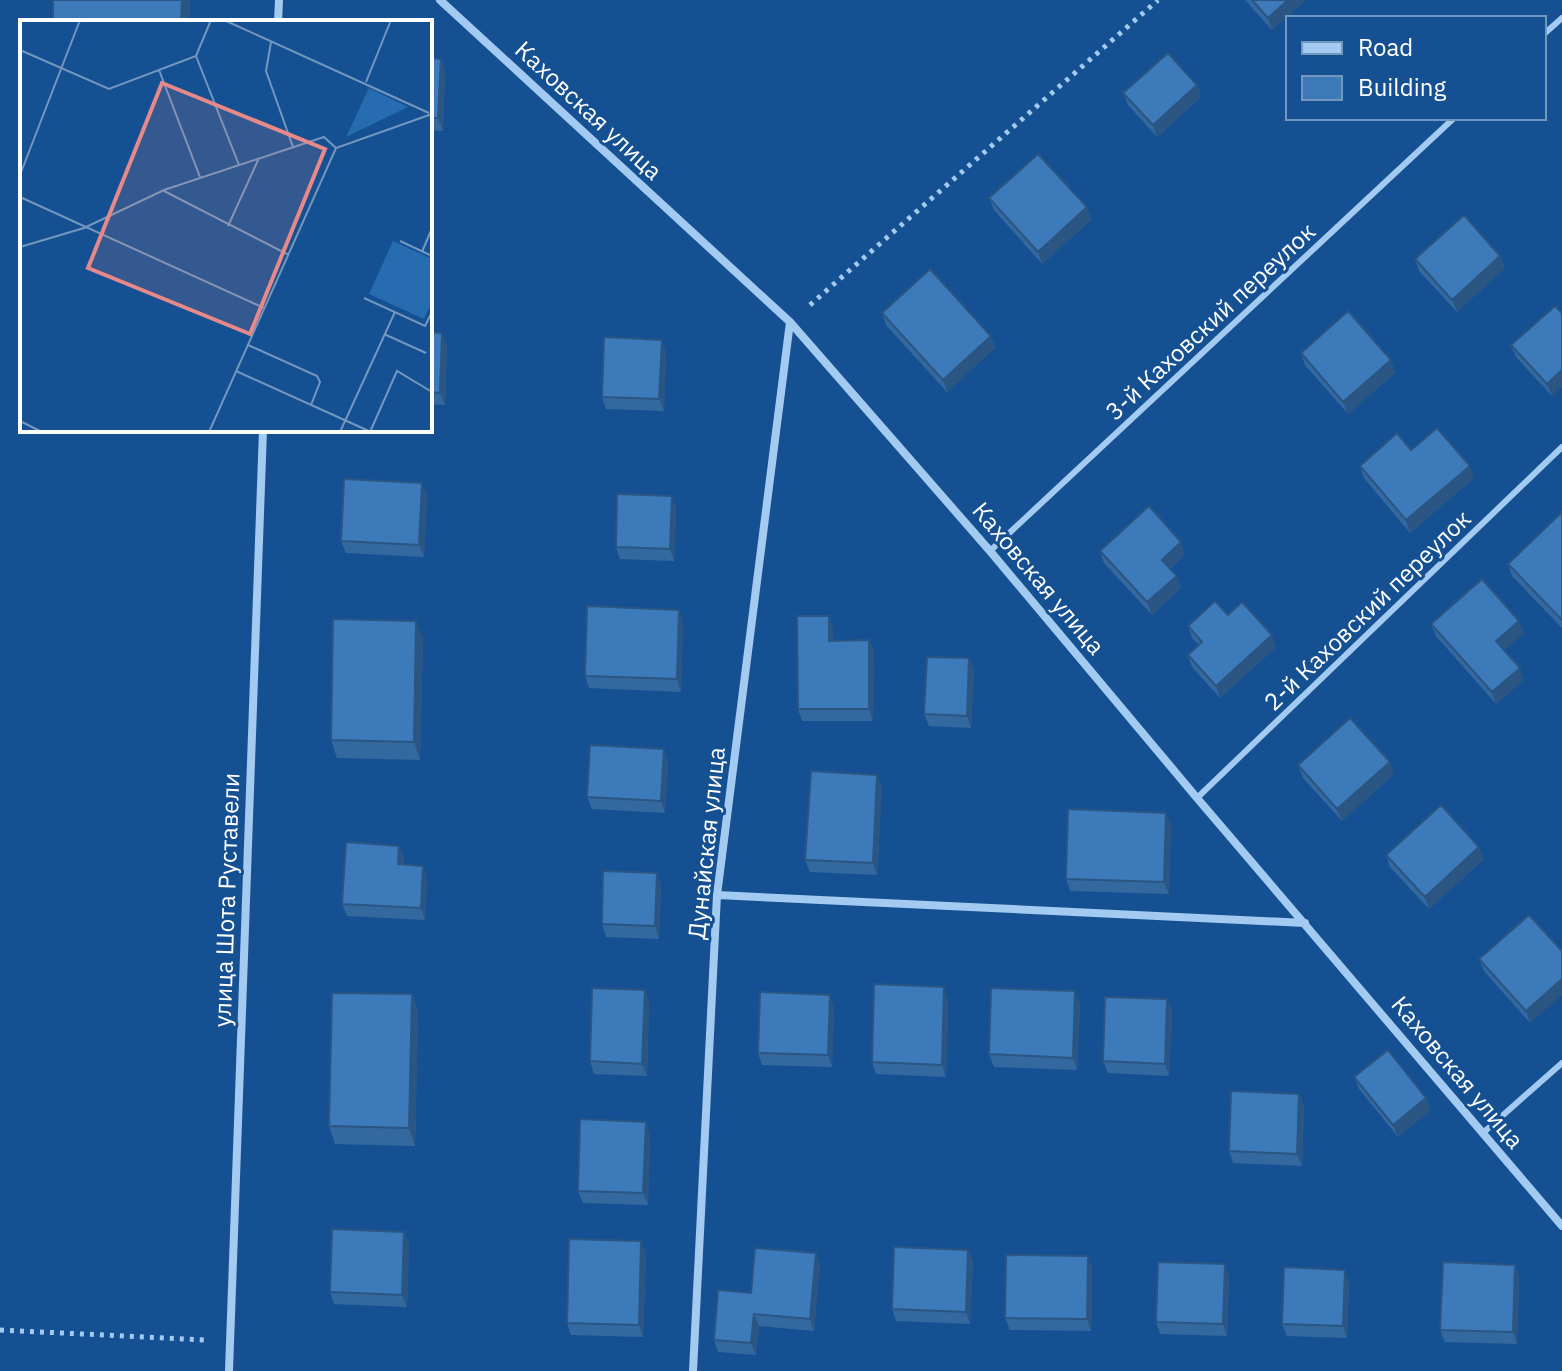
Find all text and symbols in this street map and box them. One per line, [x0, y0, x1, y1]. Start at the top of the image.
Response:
legend [1286, 16, 1546, 120]
inset map [20, 20, 432, 432]
text: Road [1358, 31, 1413, 63]
street label: Каховская улица [509, 33, 670, 187]
text: Building [1358, 71, 1446, 103]
street label: 3-й Каховский переулок [1098, 215, 1322, 427]
street label: Каховская улица [966, 495, 1113, 661]
street label: 2-й Каховский переулок [1257, 503, 1477, 717]
street label: Дунайская улица [680, 745, 732, 941]
street label: улица Шота Руставели [206, 772, 246, 1028]
street label: Каховская улица [1385, 989, 1532, 1155]

